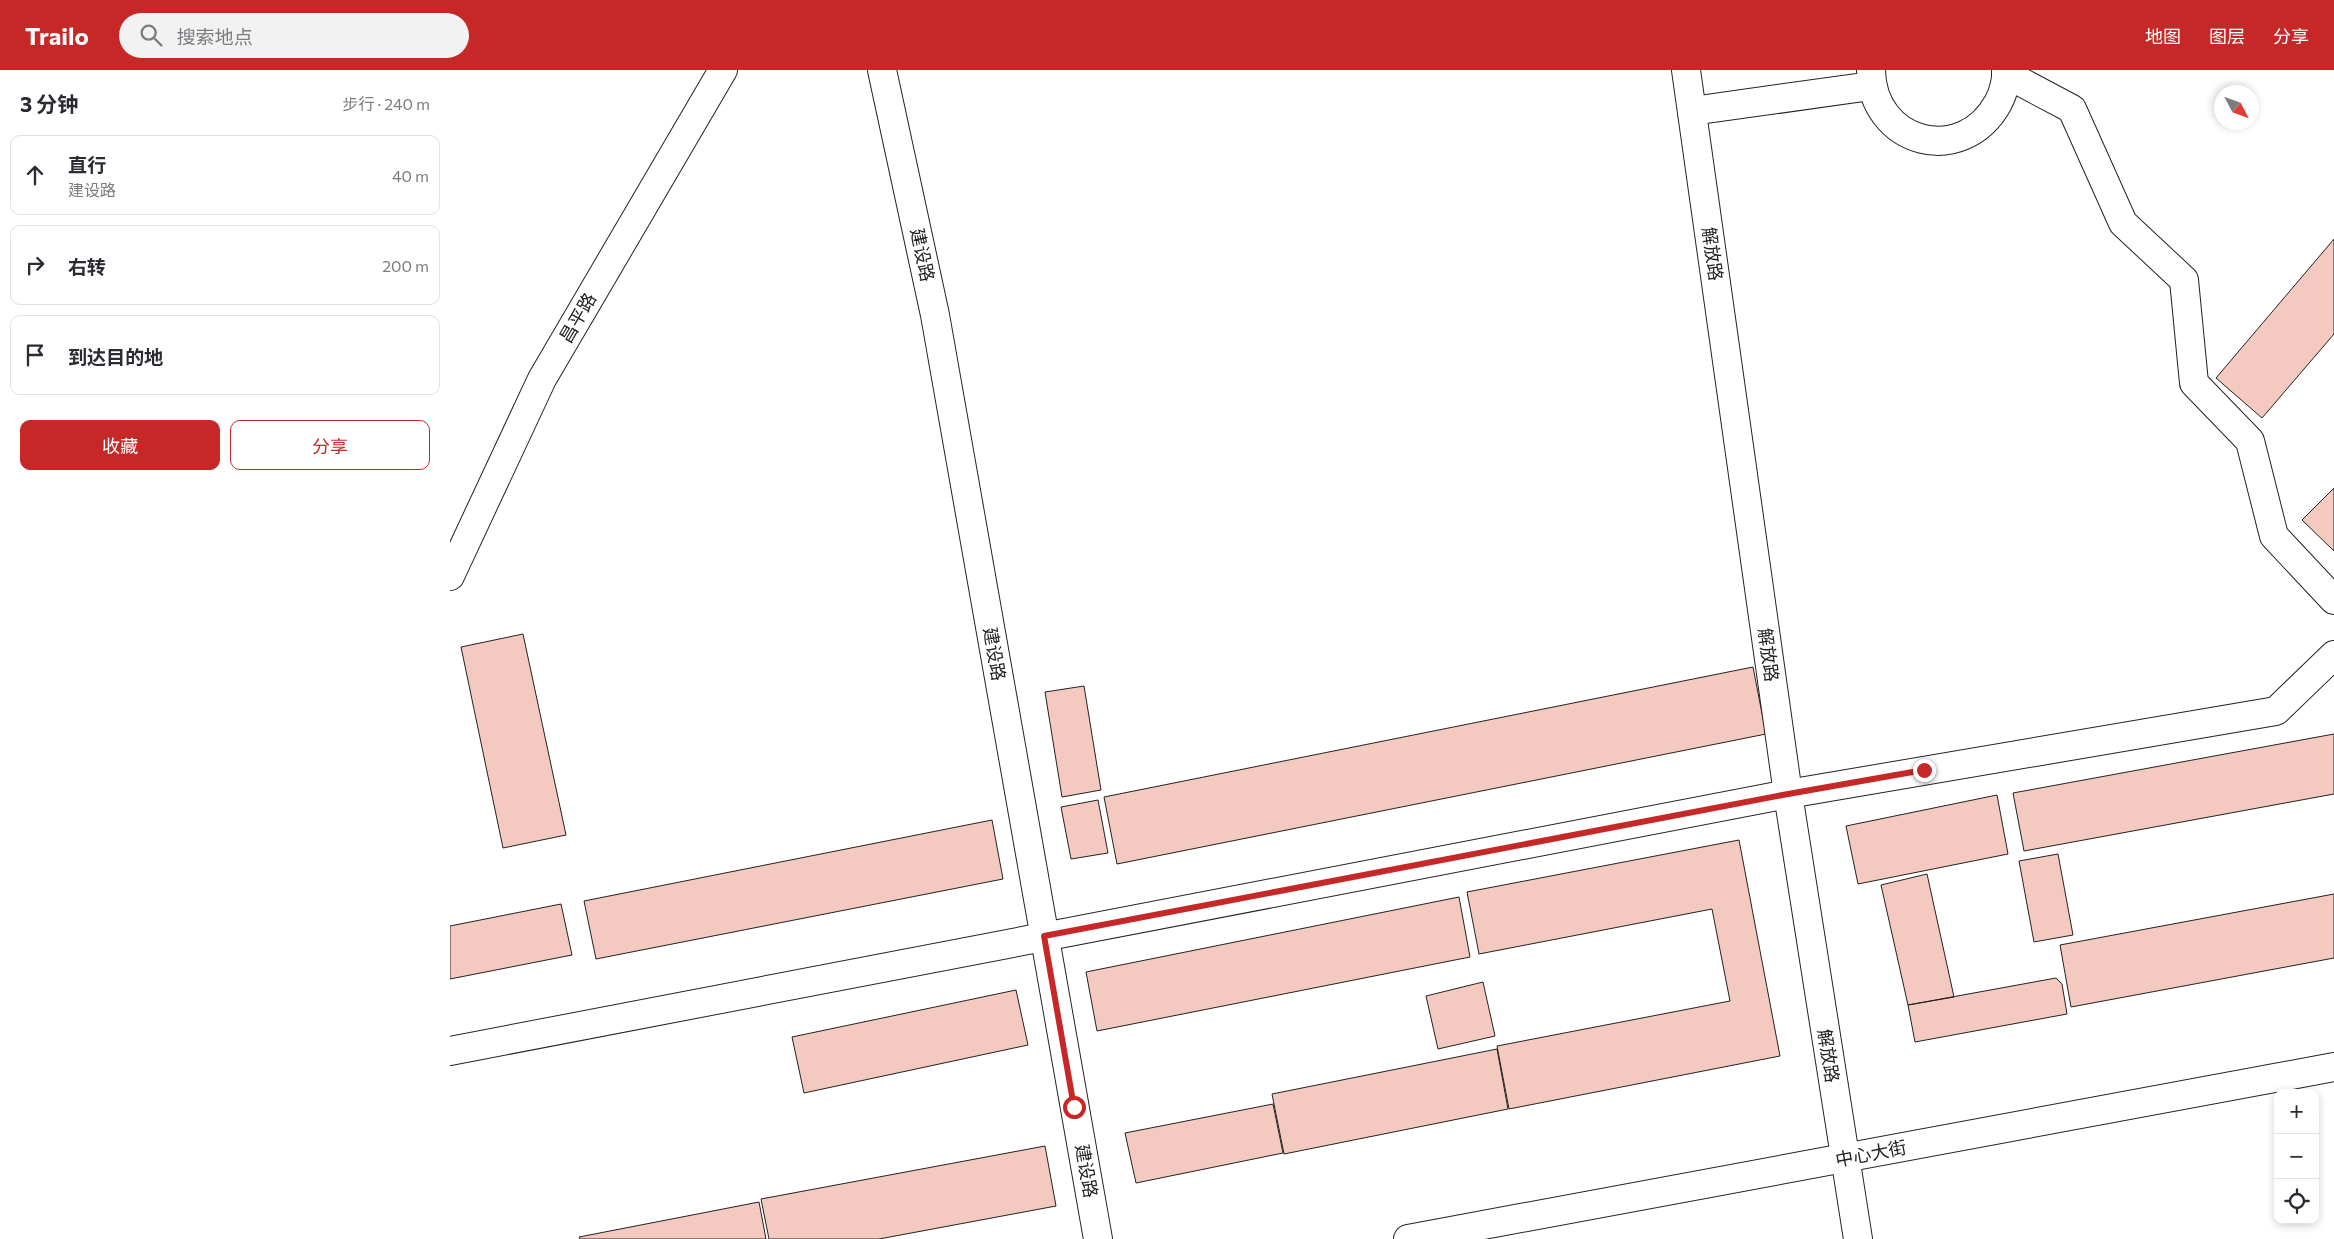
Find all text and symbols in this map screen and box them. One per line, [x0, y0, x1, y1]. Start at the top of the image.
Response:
search box [119, 13, 469, 58]
text: Trailo [25, 21, 89, 50]
icon: search [137, 21, 165, 49]
text: 搜索地点 [177, 25, 253, 48]
text: 地图 [2145, 25, 2181, 47]
text: 图层 [2209, 25, 2245, 47]
text: 分享 [2273, 25, 2309, 47]
north arrow [2214, 85, 2259, 130]
text: 3 分钟 [20, 91, 78, 116]
text: 步行 · 240 m [342, 94, 430, 113]
text: 直行 [68, 153, 106, 176]
icon: ahead [21, 161, 49, 189]
text: 40 m [392, 166, 429, 185]
text: 建设路 [68, 180, 116, 199]
street label: 建设路 [907, 226, 939, 283]
street label: 解放路 [1698, 226, 1728, 282]
icon: right [21, 251, 49, 279]
text: 右转 [68, 255, 106, 278]
text: 200 m [382, 256, 429, 275]
street label: 昌平路 [554, 289, 600, 346]
icon: arrive [21, 341, 49, 369]
text: 到达目的地 [68, 345, 163, 368]
button: 收藏 [20, 420, 220, 470]
button: 分享 [230, 420, 430, 470]
street label: 建设路 [979, 625, 1011, 682]
street label: 解放路 [1754, 627, 1784, 683]
route end [1913, 759, 1936, 782]
street label: 解放路 [1814, 1027, 1844, 1084]
map controls [2274, 1089, 2319, 1224]
button: + [2274, 1089, 2319, 1134]
route start [1063, 1096, 1086, 1119]
button: − [2274, 1134, 2319, 1179]
street label: 中心大街 [1833, 1135, 1908, 1171]
street label: 建设路 [1071, 1142, 1103, 1199]
button: locate [2274, 1179, 2319, 1224]

